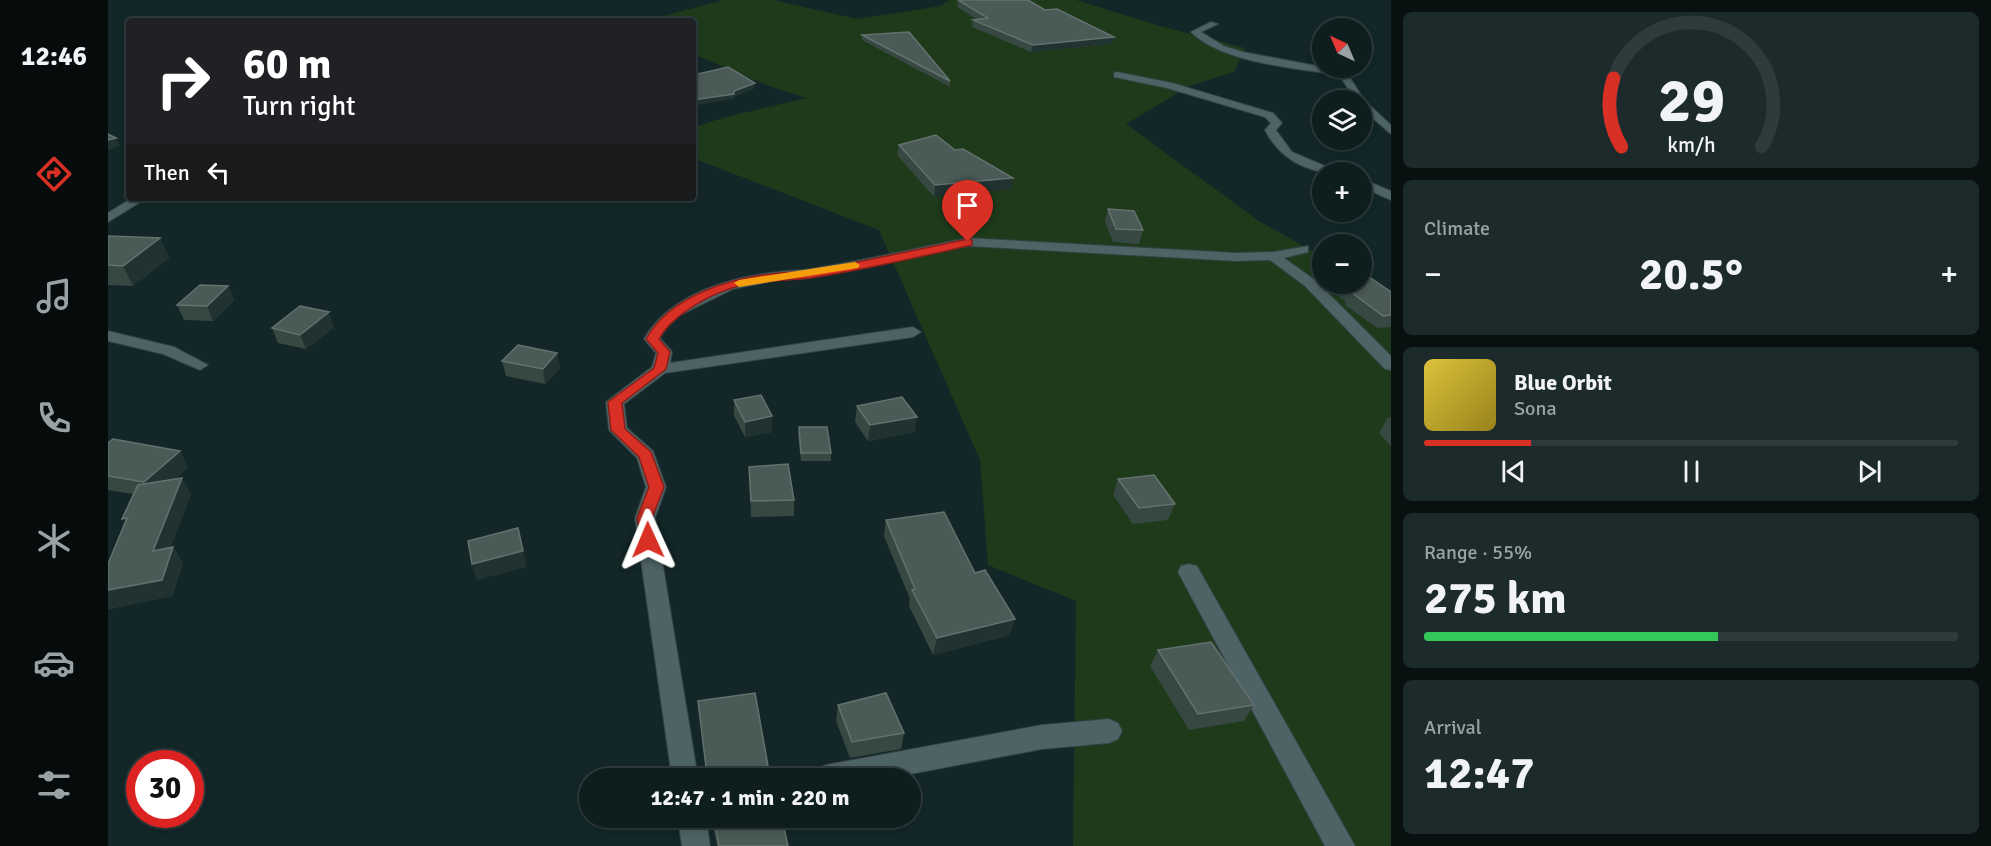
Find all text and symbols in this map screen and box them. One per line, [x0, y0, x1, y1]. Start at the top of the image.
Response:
north arrow [1312, 18, 1372, 78]
map controls [1312, 18, 1372, 294]
text: 60 m [243, 39, 332, 90]
text: 12:46 [21, 40, 87, 73]
icon: right [144, 42, 222, 120]
text: 29 [1657, 62, 1725, 139]
text: Turn right [243, 90, 356, 123]
button: layers [1312, 90, 1372, 150]
text: km/h [1667, 132, 1715, 158]
icon: directions [33, 153, 75, 195]
icon: left [202, 156, 235, 189]
text: Then [144, 159, 190, 186]
button: + [1312, 162, 1372, 222]
pin [942, 180, 993, 242]
icon: arrive [951, 189, 984, 222]
text: Climate [1424, 216, 1490, 241]
button: − [1312, 234, 1372, 294]
text: 20.5° [1639, 247, 1743, 302]
text: − [1424, 254, 1442, 295]
text: + [1940, 254, 1958, 295]
icon: music [33, 275, 75, 317]
text: Blue Orbit [1514, 369, 1612, 396]
text: Sona [1514, 396, 1557, 421]
icon: phone [33, 397, 75, 439]
icon: previous [1497, 455, 1530, 488]
icon: pause [1675, 455, 1708, 488]
icon: next [1853, 455, 1886, 488]
position arrow [616, 508, 680, 572]
icon: climate [33, 520, 75, 562]
text: Range · 55% [1424, 540, 1532, 565]
text: 275 km [1424, 571, 1567, 626]
icon: car [33, 642, 75, 684]
text: Arrival [1424, 715, 1482, 740]
text: 12:47 [1424, 746, 1534, 801]
speed limit sign: 30 [126, 750, 204, 828]
icon: filters [33, 764, 75, 806]
text: 12:47 · 1 min · 220 m [650, 784, 850, 811]

